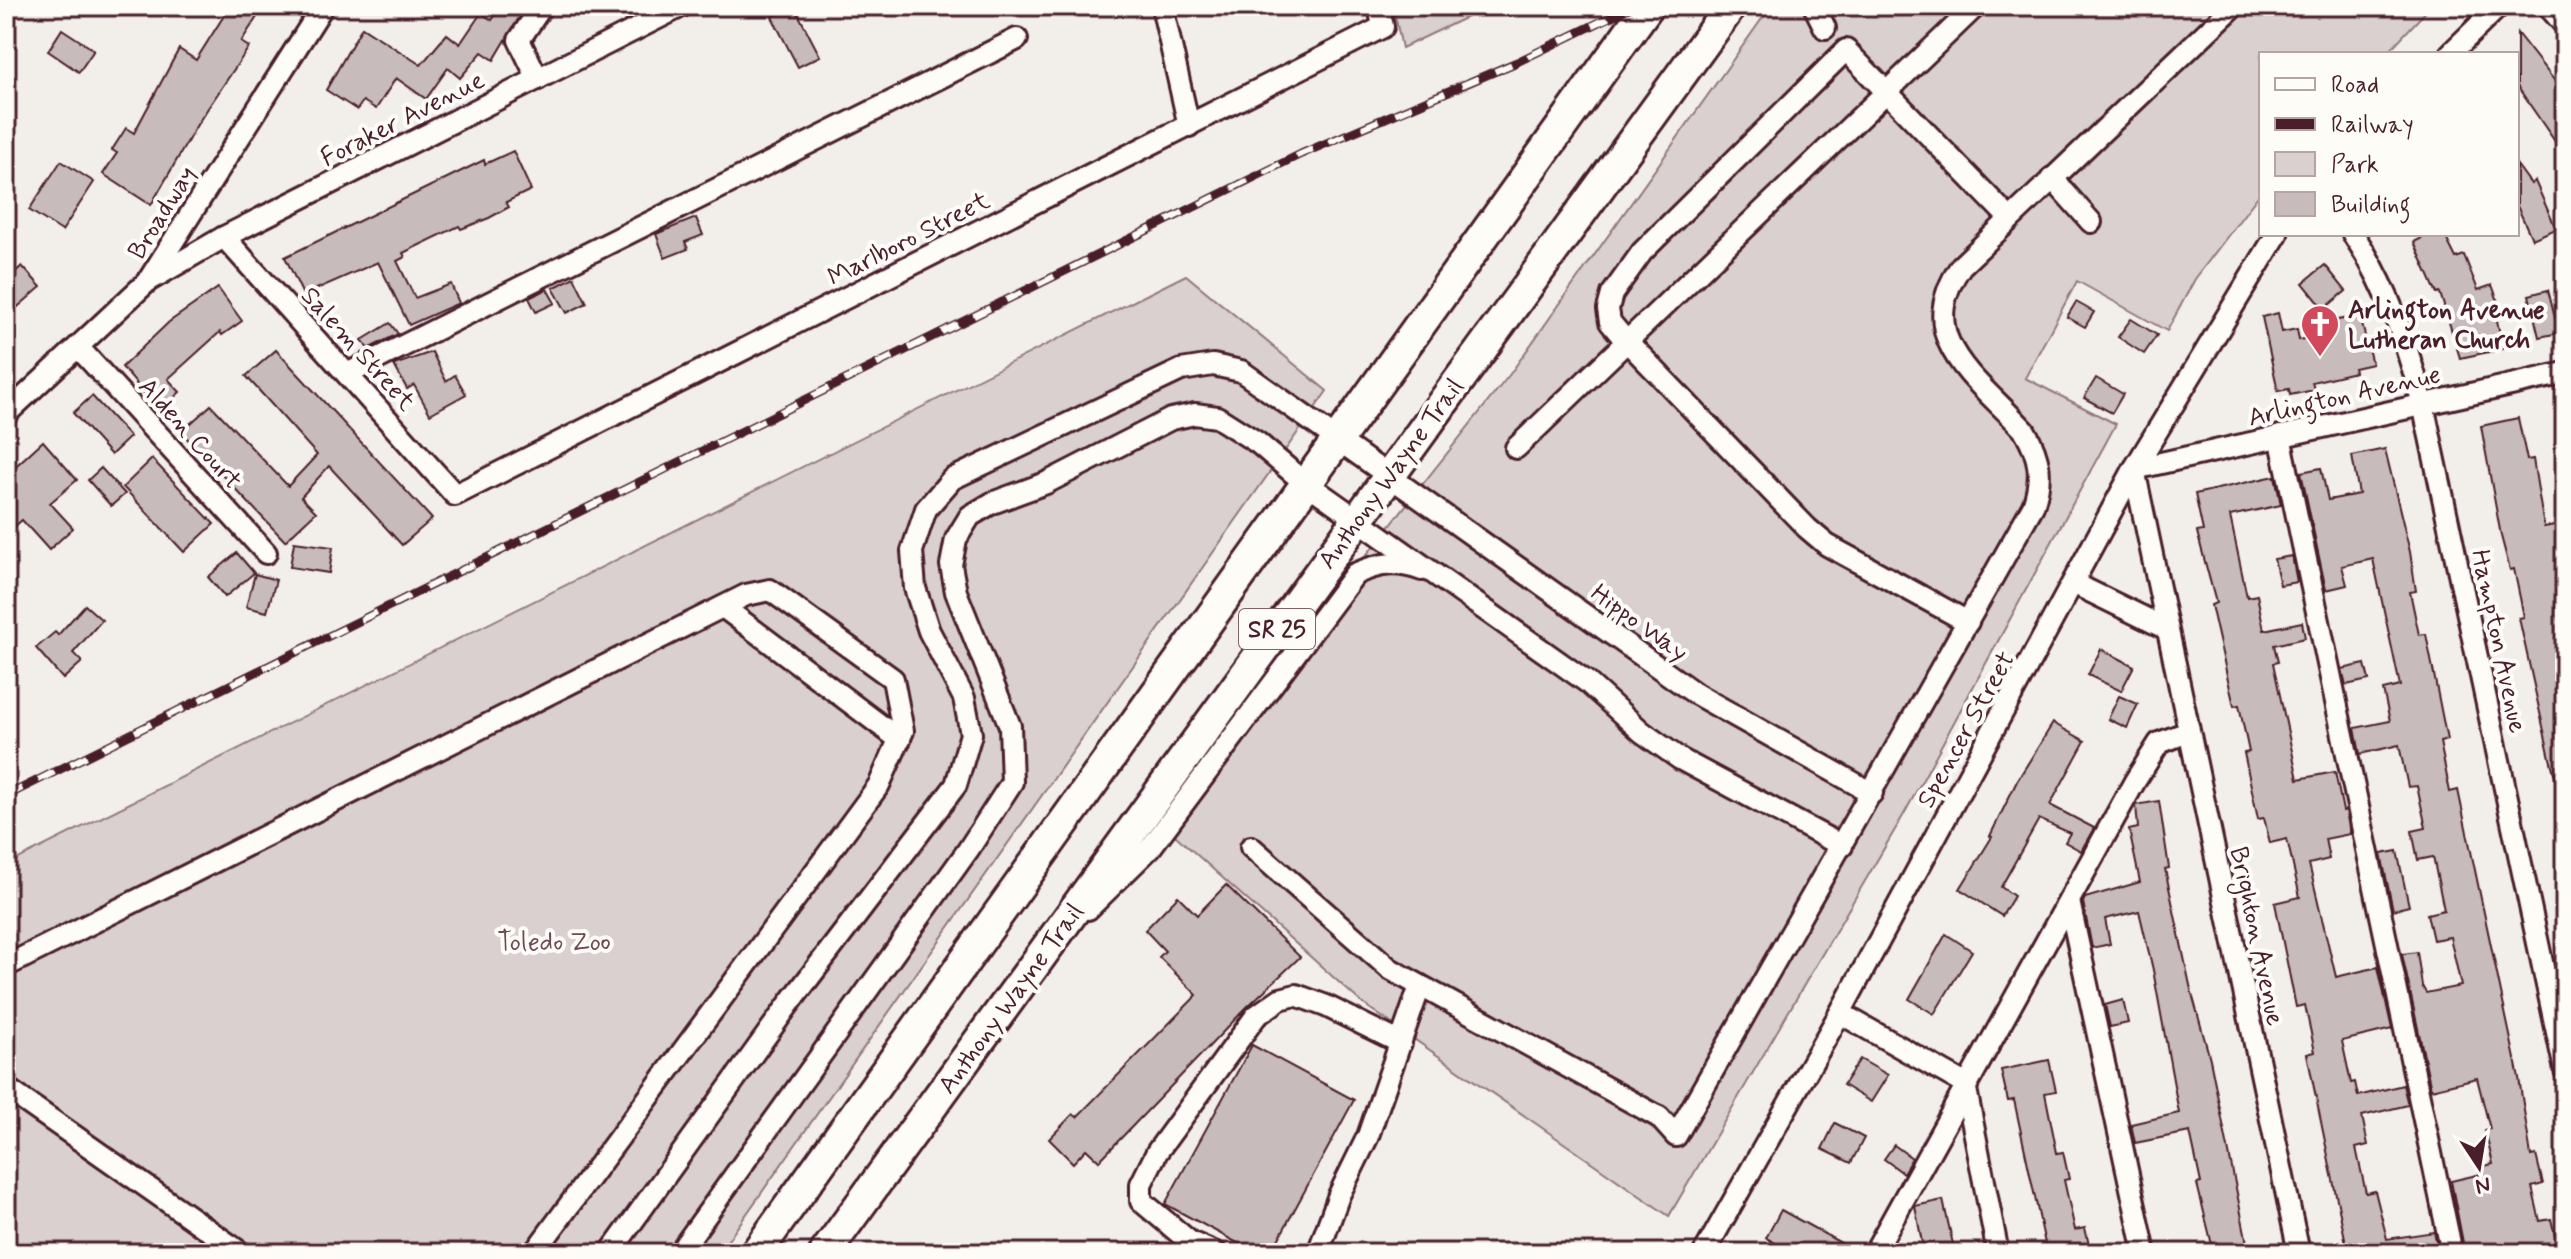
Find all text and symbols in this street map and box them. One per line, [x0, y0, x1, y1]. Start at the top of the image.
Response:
legend [2259, 52, 2519, 236]
street label: Foraker Avenue [315, 64, 491, 176]
text: Road [2331, 70, 2379, 101]
text: Railway [2331, 110, 2414, 141]
text: Park [2331, 150, 2379, 181]
street label: Broadway [121, 160, 205, 266]
street label: Marlboro Street [822, 184, 996, 295]
text: Building [2331, 190, 2411, 224]
street label: Salem Street [293, 280, 422, 419]
place label: Arlington Avenue Lutheran Church [2348, 294, 2545, 358]
church icon: Arlington Avenue Lutheran Church [2299, 303, 2341, 358]
street label: Arlington Avenue [2245, 358, 2445, 439]
street label: Alden Court [130, 371, 249, 498]
street label: Anthony Wayne Trail [1311, 372, 1472, 576]
street label: Hampton Avenue [2462, 547, 2534, 736]
street label: Hippo Way [1583, 577, 1694, 670]
road number: SR 25 [1239, 609, 1315, 649]
street label: Spencer Street [1910, 646, 2024, 814]
street label: Brighton Avenue [2219, 844, 2292, 1029]
street label: Anthony Wayne Trail [931, 897, 1092, 1101]
park label: Toledo Zoo [497, 926, 611, 960]
north arrow [2439, 1127, 2519, 1207]
text: N [2473, 1169, 2493, 1200]

